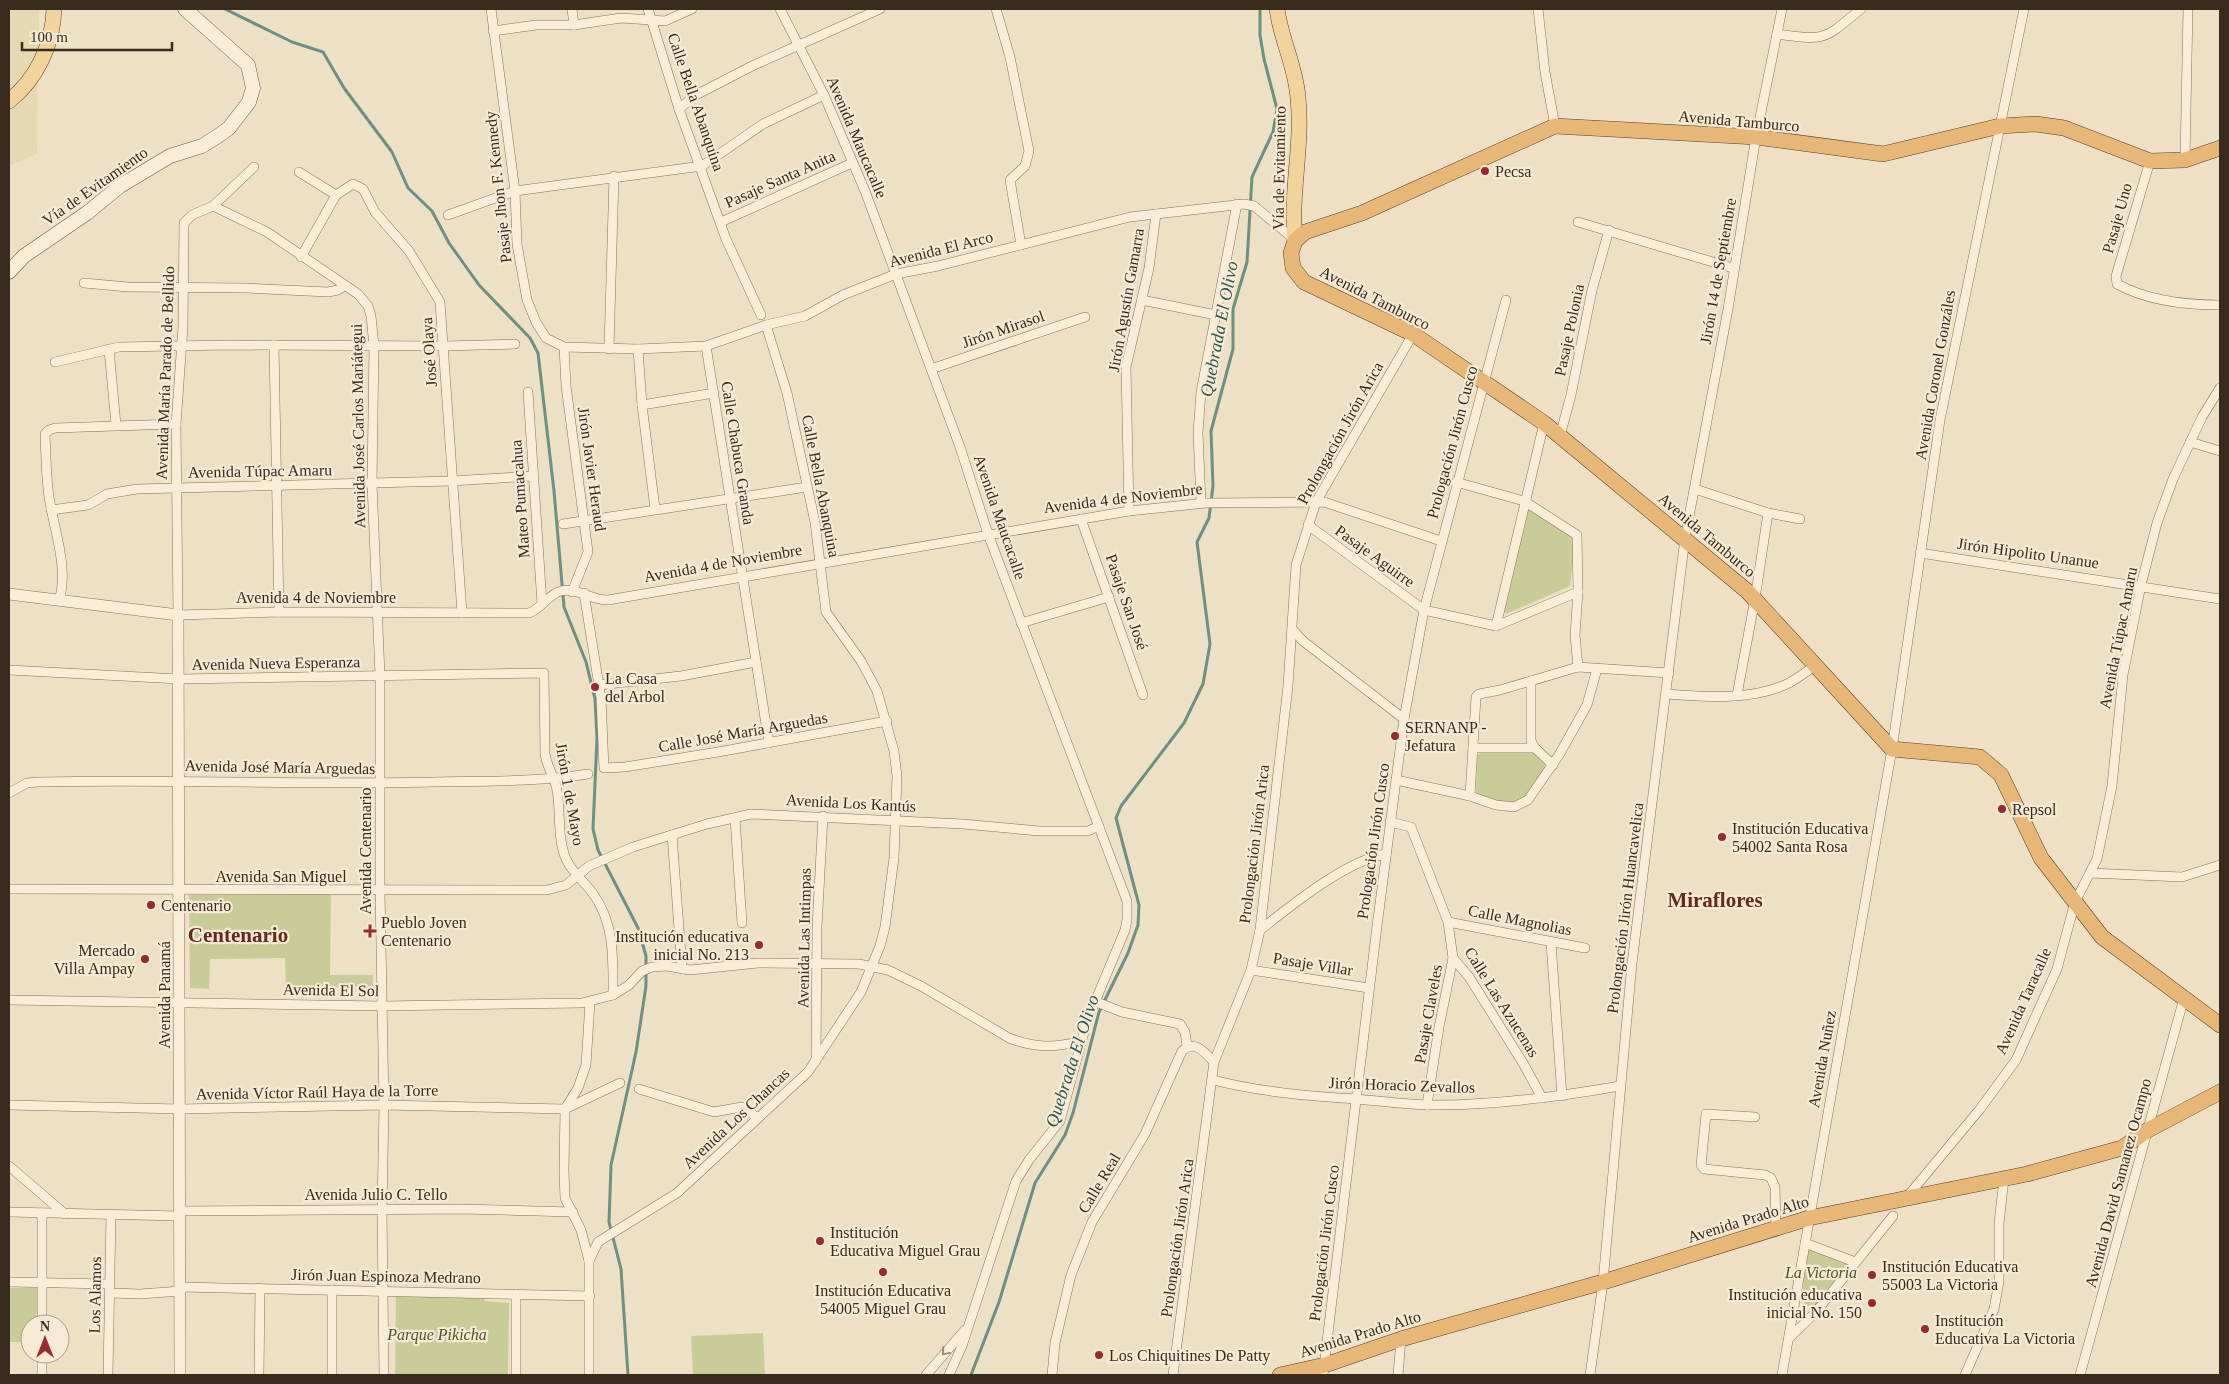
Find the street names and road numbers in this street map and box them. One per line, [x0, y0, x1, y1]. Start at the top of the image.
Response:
street label: Calle Bella Abanquina [663, 31, 728, 174]
street label: Avenida Maucacalle [824, 74, 890, 200]
street label: Vía de Evitamiento [1269, 106, 1289, 230]
street label: Avenida Tamburco [1678, 107, 1800, 135]
street label: Pasaje Jhon F. Kennedy [482, 110, 515, 264]
street label: Vía de Evitamiento [39, 143, 151, 229]
street label: Pasaje Santa Anita [722, 147, 838, 212]
street label: Pasaje Uno [2099, 181, 2136, 255]
street label: Jirón 14 de Septiembre [1697, 197, 1740, 346]
street label: Jirón Agustín Gamarra [1105, 227, 1148, 373]
street label: Avenida El Arco [887, 228, 995, 270]
street label: Avenida Tamburco [1317, 263, 1433, 333]
street label: Avenida María Parado de Bellido [153, 266, 177, 480]
street label: Pasaje Polonia [1551, 282, 1588, 378]
street label: Avenida Coronel Gonzáles [1912, 289, 1958, 461]
street label: Jirón Mirasol [960, 307, 1047, 351]
street label: José Olaya [418, 317, 441, 387]
street label: Avenida José Carlos Mariátegui [348, 323, 369, 528]
street label: Prolongación Jirón Arica [1294, 359, 1387, 508]
street label: Prologación Jirón Cusco [1423, 364, 1482, 520]
street label: Calle Chabuca Granda [718, 380, 758, 526]
street label: Jirón Javier Heraud [575, 406, 609, 532]
street label: Calle Bella Abanquina [798, 413, 843, 559]
street label: Mateo Pumacahua [507, 439, 533, 559]
street label: Avenida Maucacalle [971, 452, 1029, 582]
street label: Avenida Túpac Amaru [188, 461, 332, 482]
street label: Avenida 4 de Noviembre [1043, 480, 1203, 516]
street label: Avenida Tamburco [1655, 489, 1759, 581]
street label: Pasaje Aguirre [1331, 522, 1418, 591]
street label: Jirón Hipolito Unanue [1956, 535, 2100, 572]
street label: Avenida 4 de Noviembre [643, 541, 803, 585]
street label: Pasaje San José [1102, 552, 1151, 653]
street label: Avenida Túpac Amaru [2096, 566, 2141, 711]
street label: Avenida 4 de Noviembre [236, 589, 396, 606]
street label: Avenida Nueva Esperanza [192, 653, 360, 674]
street label: Calle José María Arguedas [657, 709, 829, 756]
street label: Jirón 1 de Mayo [552, 741, 587, 847]
street label: Avenida José María Arguedas [184, 757, 376, 778]
street label: Prologación Jirón Cusco [1354, 762, 1393, 920]
street label: Prolongación Jirón Arica [1236, 764, 1273, 925]
street label: Avenida Centenario [357, 787, 374, 915]
street label: Avenida Los Kantús [785, 791, 917, 815]
street label: Prolongación Jirón Huancavelica [1604, 802, 1647, 1015]
street label: Avenida San Miguel [215, 868, 347, 886]
street label: Avenida Las Intimpas [794, 868, 815, 1008]
street label: Calle Magnolias [1466, 902, 1573, 939]
street label: Avenida Panamá [156, 941, 173, 1049]
street label: Calle Las Azucenas [1461, 944, 1543, 1060]
street label: Avenida Taracalle [1992, 945, 2054, 1057]
street label: Pasaje Villar [1272, 949, 1355, 980]
street label: Pasaje Claveles [1411, 963, 1446, 1065]
street label: Avenida El Sol [283, 981, 380, 999]
street label: Avenida Nuñez [1805, 1009, 1839, 1109]
street label: Avenida Los Chancas [679, 1064, 793, 1172]
street label: Jirón Horacio Zevallos [1328, 1074, 1476, 1096]
street label: Avenida David Samanez Ocampo [2082, 1076, 2155, 1290]
street label: Avenida Víctor Raúl Haya de la Torre [196, 1081, 438, 1104]
street label: Calle Real [1074, 1149, 1124, 1216]
street label: Prolongación Jirón Arica [1157, 1158, 1198, 1319]
street label: Prologación Jirón Cusco [1306, 1164, 1343, 1322]
street label: Avenida Julio C. Tello [304, 1186, 448, 1203]
street label: Avenida Prado Alto [1685, 1192, 1811, 1246]
street label: Los Alamos [86, 1256, 104, 1334]
street label: Jirón Juan Espinoza Medrano [291, 1266, 481, 1287]
street label: Avenida Prado Alto [1297, 1307, 1423, 1361]

